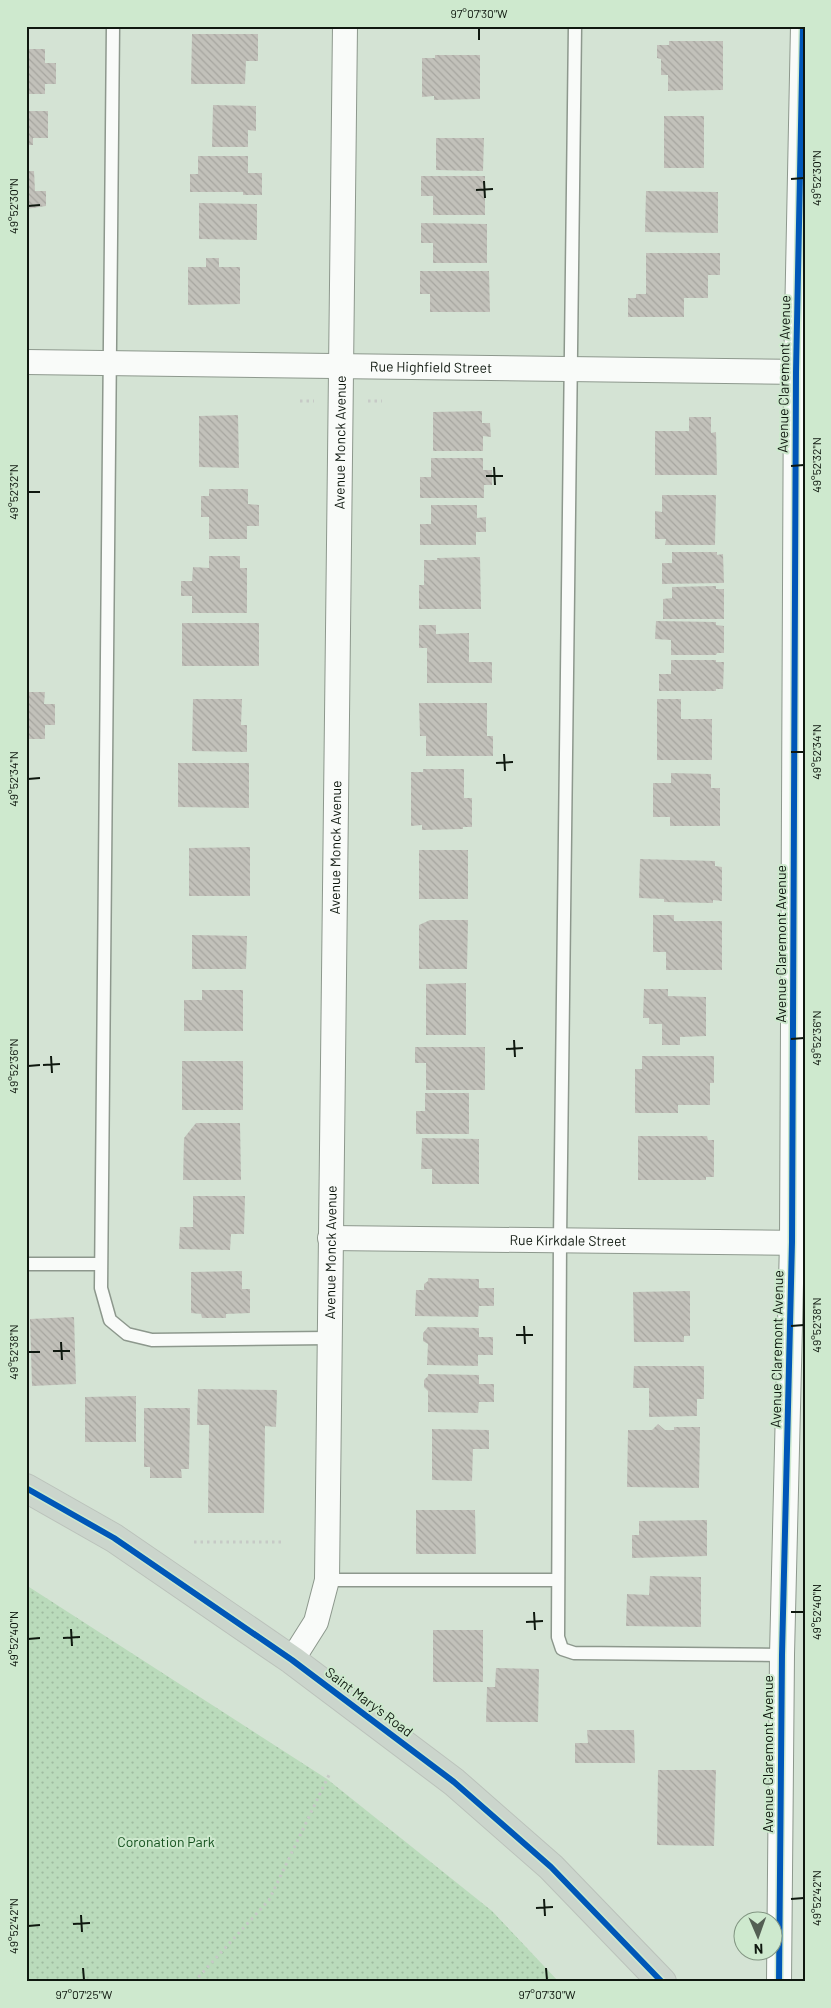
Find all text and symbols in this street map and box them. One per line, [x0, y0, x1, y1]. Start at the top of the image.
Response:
text: 97°07'30"W [450, 6, 508, 20]
text: 49°52'30"N [809, 150, 823, 206]
text: 49°52'30"N [6, 178, 20, 234]
street label: Avenue Claremont Avenue [774, 295, 793, 453]
street label: Rue Highfield Street [370, 357, 492, 376]
street label: Avenue Monck Avenue [330, 375, 349, 510]
text: 49°52'32"N [809, 437, 823, 493]
text: 49°52'32"N [6, 464, 20, 520]
text: 49°52'34"N [809, 724, 823, 780]
text: 49°52'34"N [6, 751, 20, 807]
street label: Avenue Monck Avenue [326, 780, 344, 915]
street label: Avenue Claremont Avenue [772, 865, 789, 1023]
text: 49°52'36"N [809, 1010, 823, 1066]
text: 49°52'36"N [6, 1038, 20, 1094]
street label: Avenue Monck Avenue [321, 1185, 340, 1320]
street label: Rue Kirkdale Street [509, 1231, 627, 1249]
street label: Avenue Claremont Avenue [767, 1270, 786, 1428]
text: 49°52'38"N [809, 1297, 823, 1353]
text: 49°52'38"N [6, 1324, 20, 1380]
text: 49°52'40"N [809, 1584, 823, 1640]
text: 49°52'40"N [6, 1611, 20, 1667]
street label: Saint Mary's Road [322, 1663, 417, 1740]
street label: Avenue Claremont Avenue [759, 1675, 776, 1833]
park label: Coronation Park [117, 1833, 215, 1850]
text: 49°52'42"N [809, 1870, 823, 1926]
text: 49°52'42"N [6, 1898, 20, 1954]
north arrow [734, 1910, 784, 1960]
text: N [754, 1941, 763, 1958]
text: 97°07'25"W [56, 1987, 113, 2001]
text: 97°07'30"W [518, 1987, 576, 2001]

